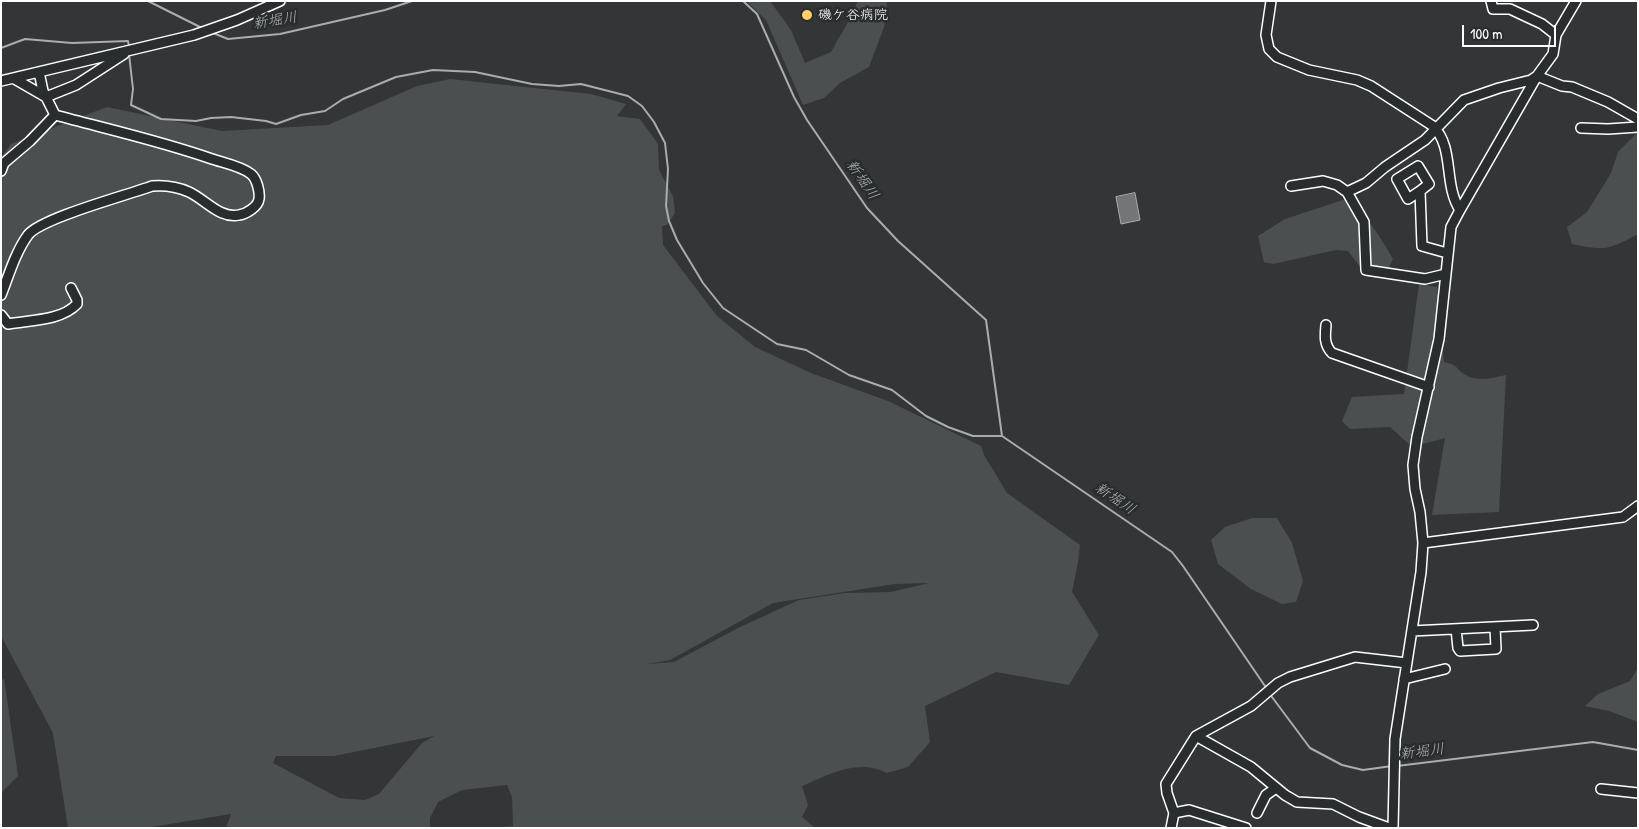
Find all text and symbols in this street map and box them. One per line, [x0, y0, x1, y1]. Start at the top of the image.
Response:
place label: 磯ケ谷病院 [818, 7, 888, 23]
marker: 磯ケ谷病院 [800, 8, 814, 22]
water label: 新堀川 [251, 9, 299, 33]
scale bar [1464, 15, 1558, 47]
text: 100 m [1470, 23, 1503, 44]
water label: 新堀川 [842, 156, 882, 204]
water label: 新堀川 [1091, 479, 1139, 519]
water label: 新堀川 [1399, 740, 1445, 764]

